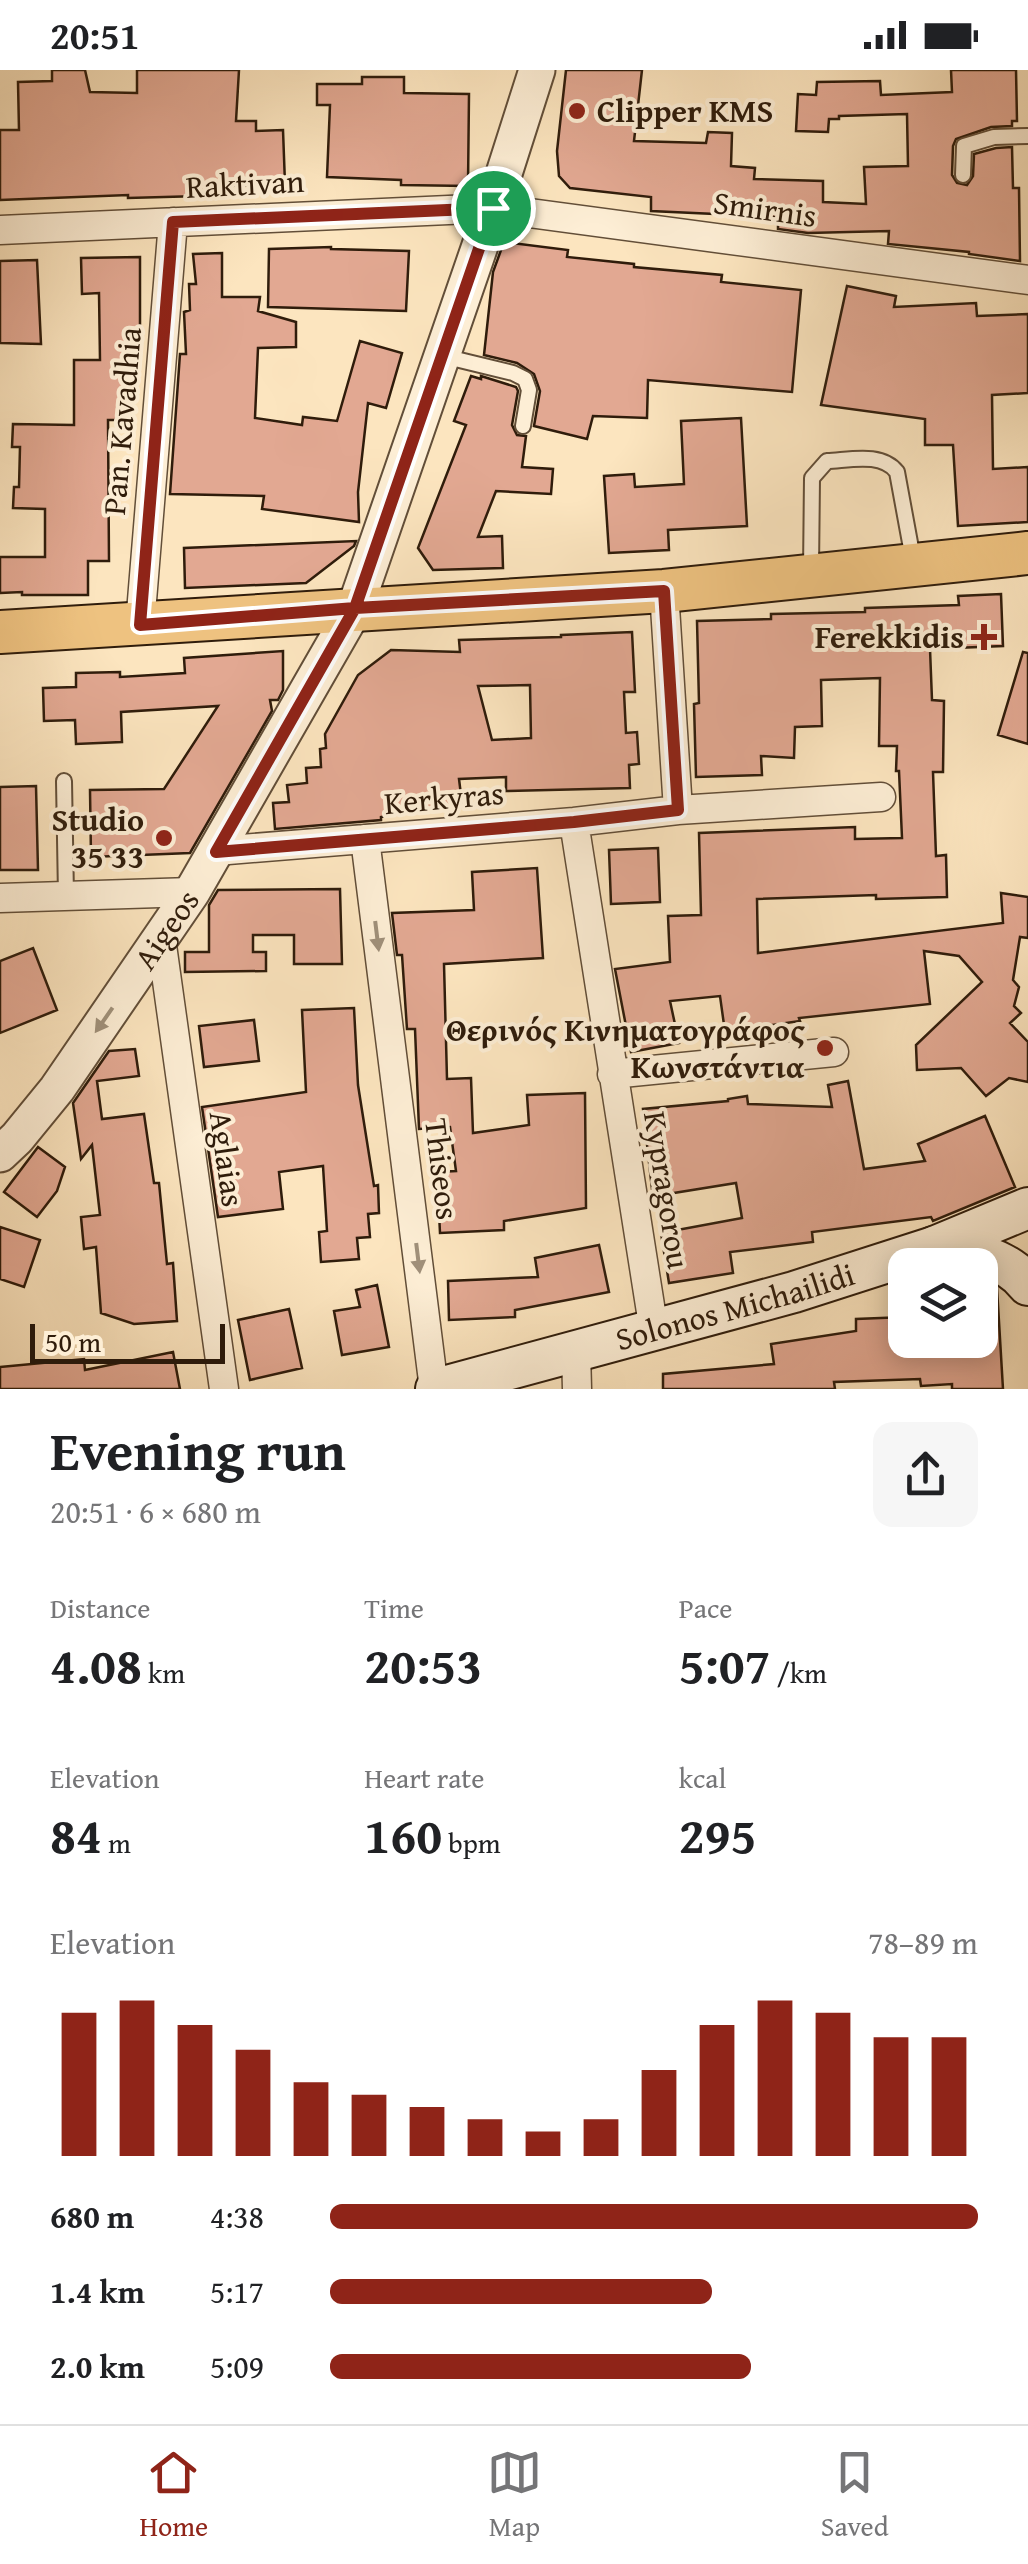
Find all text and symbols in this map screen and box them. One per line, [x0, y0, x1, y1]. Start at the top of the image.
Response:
text: 20:51 [50, 7, 140, 63]
place label: Clipper KMS [597, 87, 773, 134]
marker: Clipper KMS [566, 100, 588, 122]
street label: Raktivan [185, 157, 305, 210]
pin [451, 166, 536, 251]
street label: Smirnis [711, 178, 820, 239]
icon: arrive [466, 181, 521, 236]
street label: Pan. Kavadhia [90, 325, 153, 517]
place label: Ferekkidis [815, 613, 964, 660]
marker: Ferekkidis [973, 626, 995, 648]
street label: Kerkyras [382, 769, 506, 826]
place label: Studio 35 33 [51, 796, 144, 880]
marker: Studio 35 33 [153, 827, 175, 849]
street label: Aigeos [122, 879, 210, 979]
one-way arrow [369, 921, 385, 952]
place label: Θερινός Κινηματογράφος Κωνστάντια [446, 1006, 805, 1090]
one-way arrow [95, 1007, 114, 1034]
marker: Θερινός Κινηματογράφος Κωνστάντια [814, 1037, 836, 1059]
street label: Aglaias [198, 1108, 257, 1210]
street label: Kypragorou [632, 1108, 703, 1273]
street label: Thiseos [413, 1116, 472, 1222]
one-way arrow [410, 1243, 426, 1275]
map controls [888, 1248, 998, 1358]
button: layers [888, 1248, 998, 1358]
street label: Solonos Michailidi [610, 1250, 860, 1362]
scale bar [30, 1319, 225, 1363]
text: 50 m [45, 1321, 101, 1362]
text: Evening run [50, 1410, 346, 1490]
button: share [873, 1422, 978, 1527]
text: 20:51 · 6 × 680 m [50, 1488, 261, 1535]
text: Distance [50, 1587, 150, 1628]
text: Time [364, 1587, 424, 1628]
text: Pace [679, 1587, 733, 1628]
text: 4.08 [50, 1628, 142, 1701]
text: 20:53 [364, 1628, 482, 1701]
text: 5:07 [679, 1628, 771, 1701]
text: km [142, 1652, 185, 1693]
text: /km [771, 1652, 827, 1693]
text: Elevation [50, 1757, 160, 1798]
text: Heart rate [364, 1757, 484, 1798]
text: kcal [679, 1757, 726, 1798]
text: 84 [50, 1798, 102, 1871]
text: 160 [364, 1798, 442, 1871]
text: 295 [679, 1798, 756, 1871]
text: m [102, 1822, 131, 1863]
text: bpm [442, 1822, 501, 1863]
text: Elevation [50, 1919, 175, 1966]
text: 78–89 m [868, 1919, 978, 1966]
text: 680 m [50, 2193, 134, 2240]
text: 4:38 [210, 2193, 264, 2240]
text: 1.4 km [50, 2268, 145, 2315]
text: 5:17 [210, 2268, 264, 2315]
text: 2.0 km [50, 2343, 145, 2390]
text: 5:09 [210, 2343, 264, 2390]
tab: Home [139, 2445, 208, 2546]
tab: Map [487, 2445, 542, 2546]
tab: Saved [821, 2445, 889, 2546]

